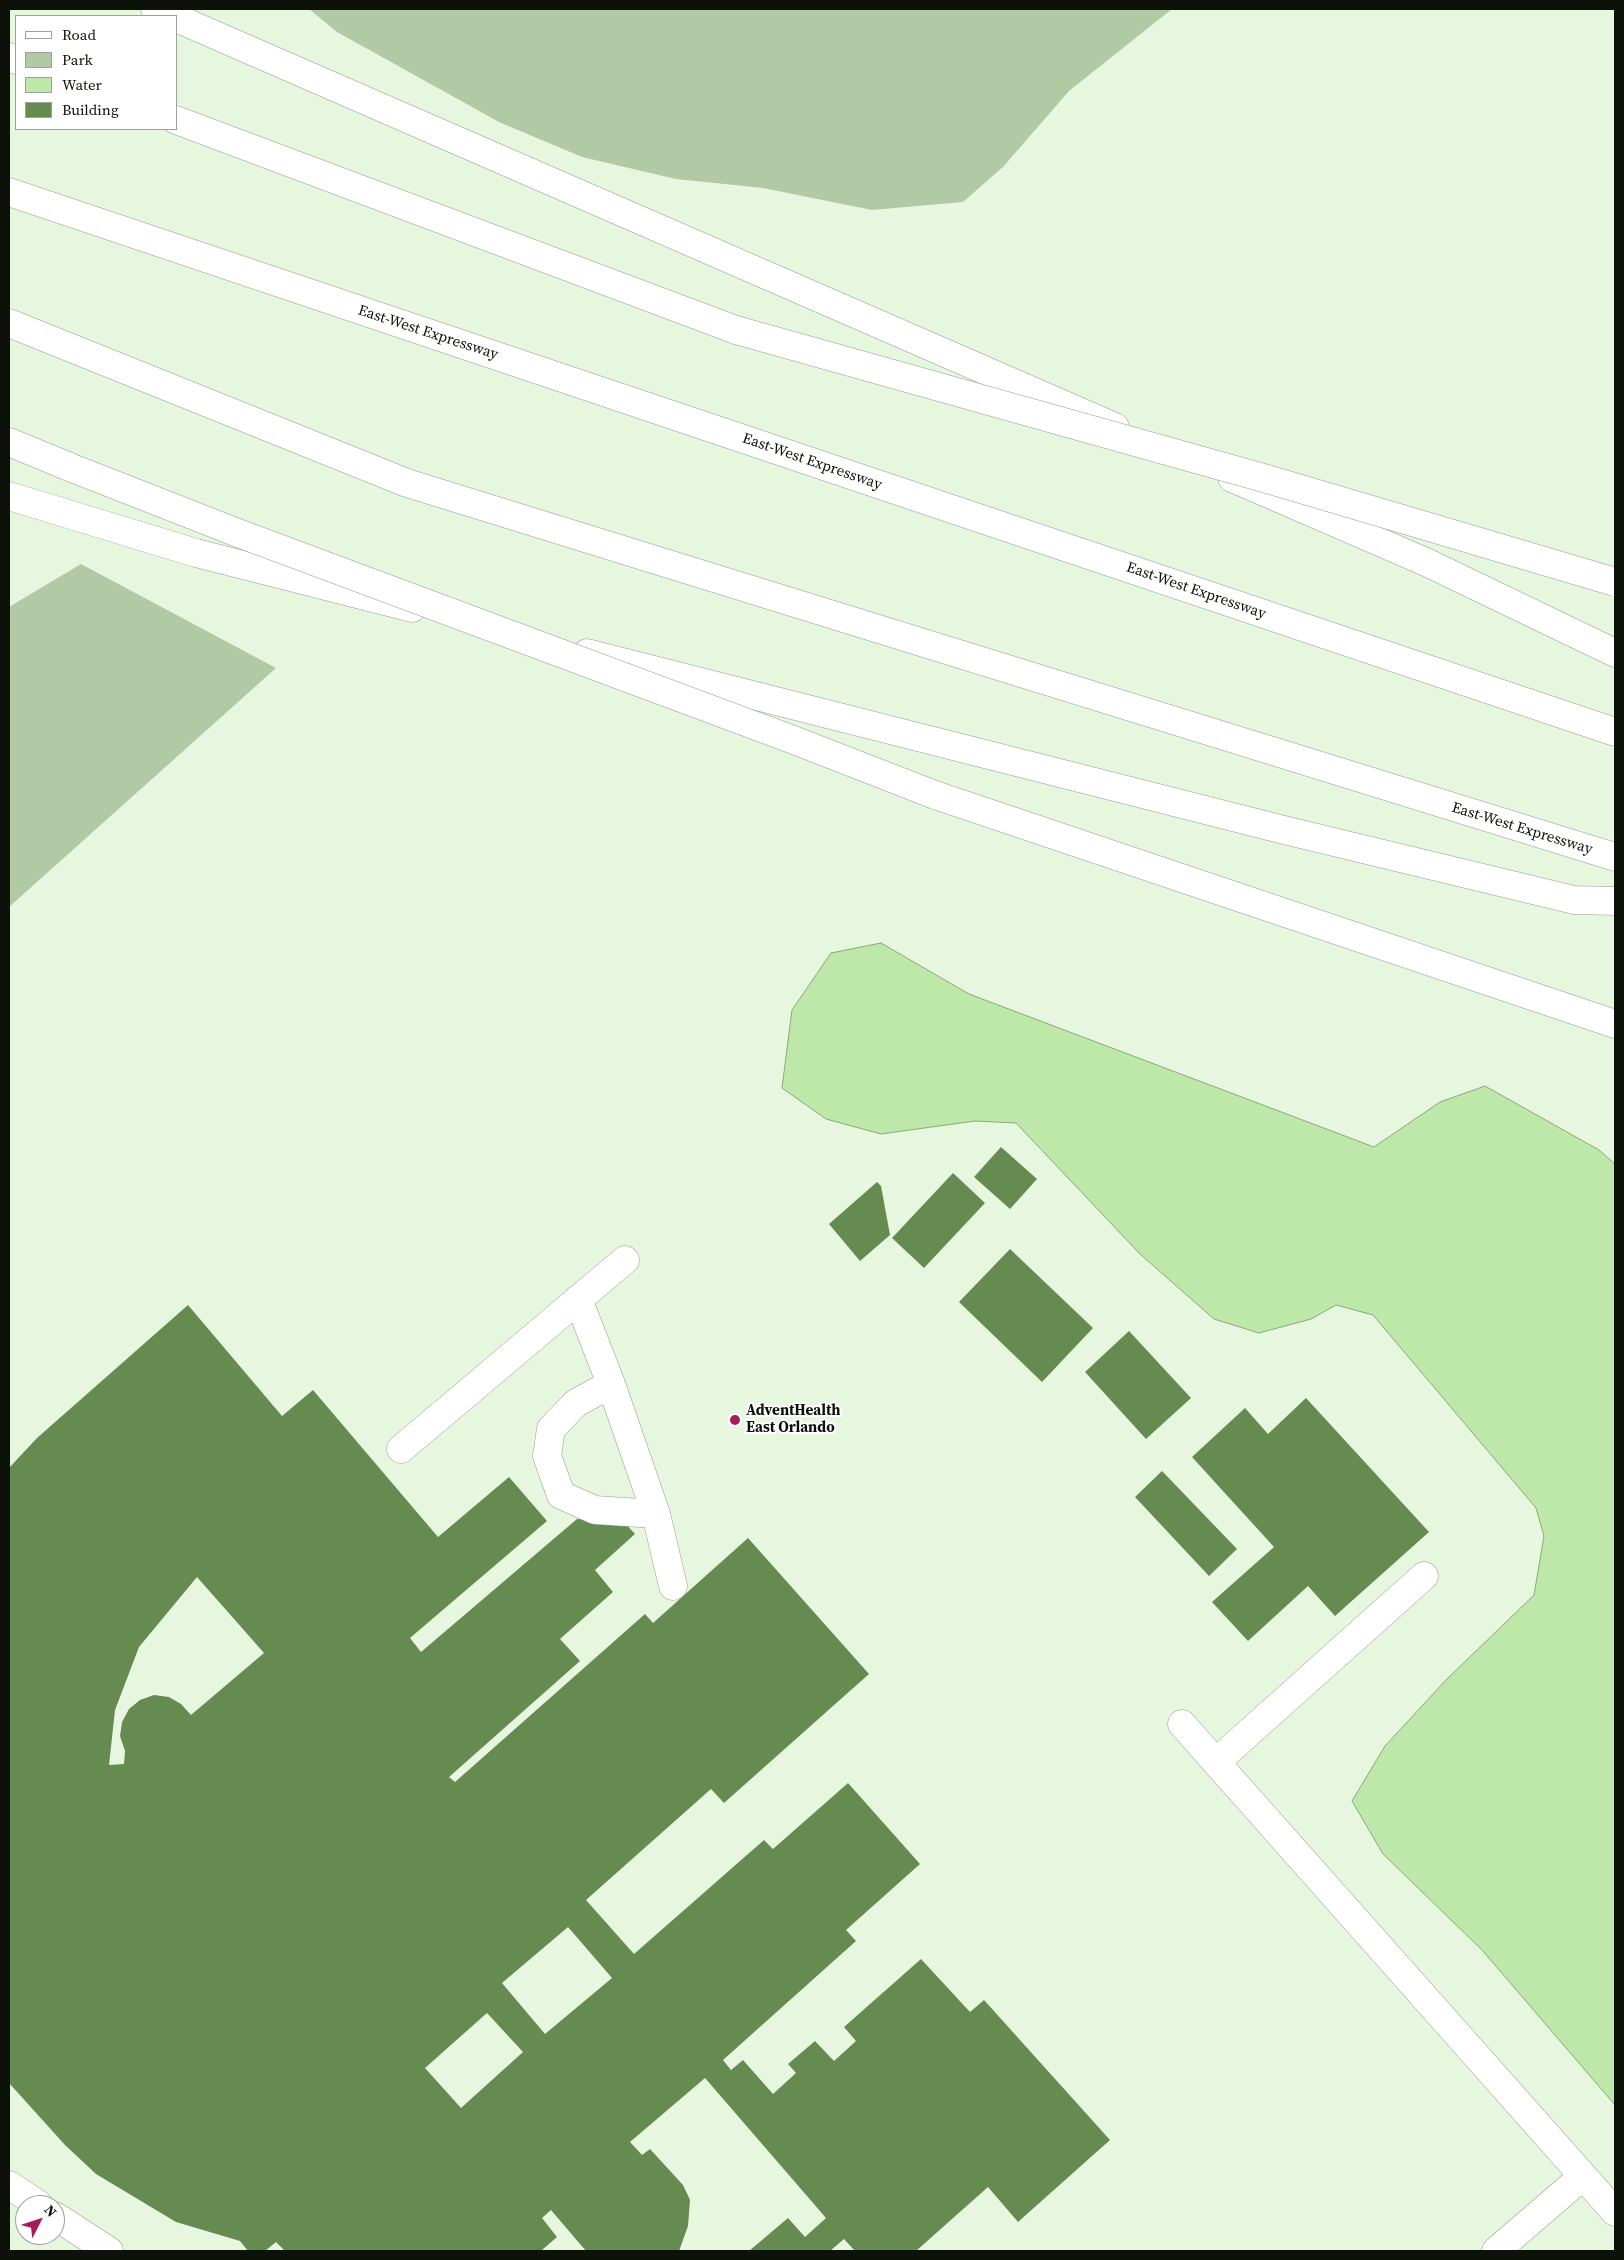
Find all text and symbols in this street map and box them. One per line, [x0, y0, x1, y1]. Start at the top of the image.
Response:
legend [15, 15, 178, 130]
text: Road [62, 24, 96, 45]
text: Park [62, 49, 93, 70]
text: Water [62, 74, 102, 95]
text: Building [62, 99, 119, 120]
street label: East-West Expressway [356, 302, 500, 364]
street label: East-West Expressway [740, 430, 884, 494]
street label: East-West Expressway [1124, 559, 1268, 623]
street label: East-West Expressway [1449, 799, 1595, 859]
place label: AdventHealth East Orlando [746, 1402, 841, 1437]
marker: AdventHealth East Orlando [728, 1413, 742, 1427]
north arrow [15, 2195, 65, 2245]
text: N [40, 2200, 61, 2221]

